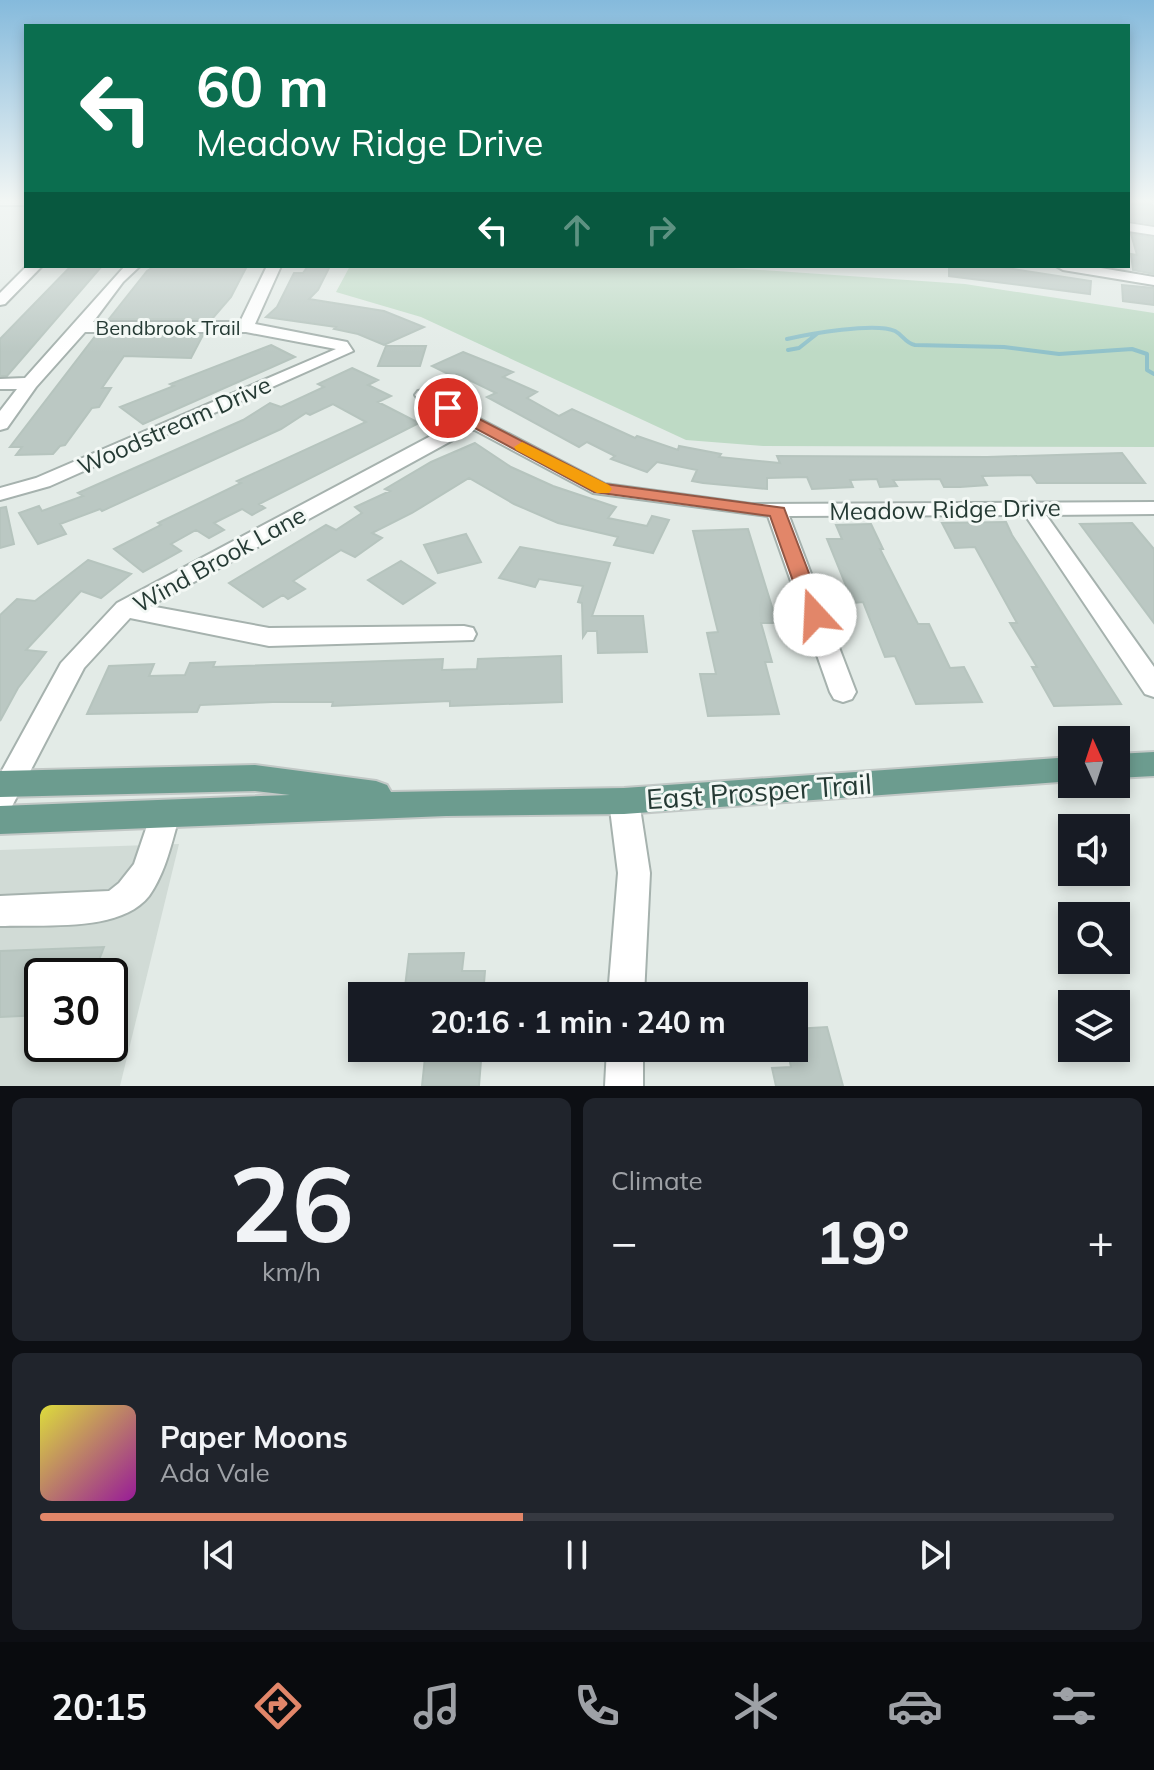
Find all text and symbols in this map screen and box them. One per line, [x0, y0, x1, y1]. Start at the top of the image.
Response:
text: 60 m [196, 51, 329, 121]
icon: left [64, 56, 168, 160]
text: Meadow Ridge Drive [196, 120, 543, 165]
icon: left [471, 208, 515, 252]
icon: ahead [555, 208, 599, 252]
icon: right [639, 208, 683, 252]
street label: Bendbrook Trail [96, 315, 240, 340]
street label: Woodstream Drive [73, 369, 275, 481]
pin [414, 374, 482, 442]
icon: arrive [426, 386, 470, 430]
street label: Meadow Ridge Drive [829, 492, 1061, 526]
street label: Wind Brook Lane [127, 499, 311, 619]
position arrow [773, 573, 857, 657]
north arrow [1058, 726, 1130, 798]
map controls [1058, 726, 1130, 1062]
street label: East Prosper Trail [645, 766, 873, 816]
button: sound [1058, 814, 1130, 886]
button: search [1058, 902, 1130, 974]
speed limit sign: 30 [24, 958, 128, 1062]
button: layers [1058, 990, 1130, 1062]
text: 20:16 · 1 min · 240 m [430, 1003, 726, 1041]
text: 26 [229, 1137, 354, 1268]
text: Climate [611, 1164, 703, 1197]
text: 19° [815, 1204, 910, 1279]
text: − [611, 1214, 637, 1269]
text: + [1088, 1214, 1114, 1269]
text: km/h [262, 1255, 321, 1288]
text: Paper Moons [160, 1418, 348, 1456]
text: Ada Vale [160, 1456, 270, 1489]
icon: previous [197, 1533, 241, 1577]
icon: pause [555, 1533, 599, 1577]
icon: next [913, 1533, 957, 1577]
icon: directions [250, 1678, 306, 1734]
icon: music [409, 1678, 465, 1734]
icon: phone [569, 1678, 625, 1734]
icon: climate [728, 1678, 784, 1734]
icon: car [887, 1678, 943, 1734]
icon: filters [1046, 1678, 1102, 1734]
text: 20:15 [52, 1684, 147, 1729]

